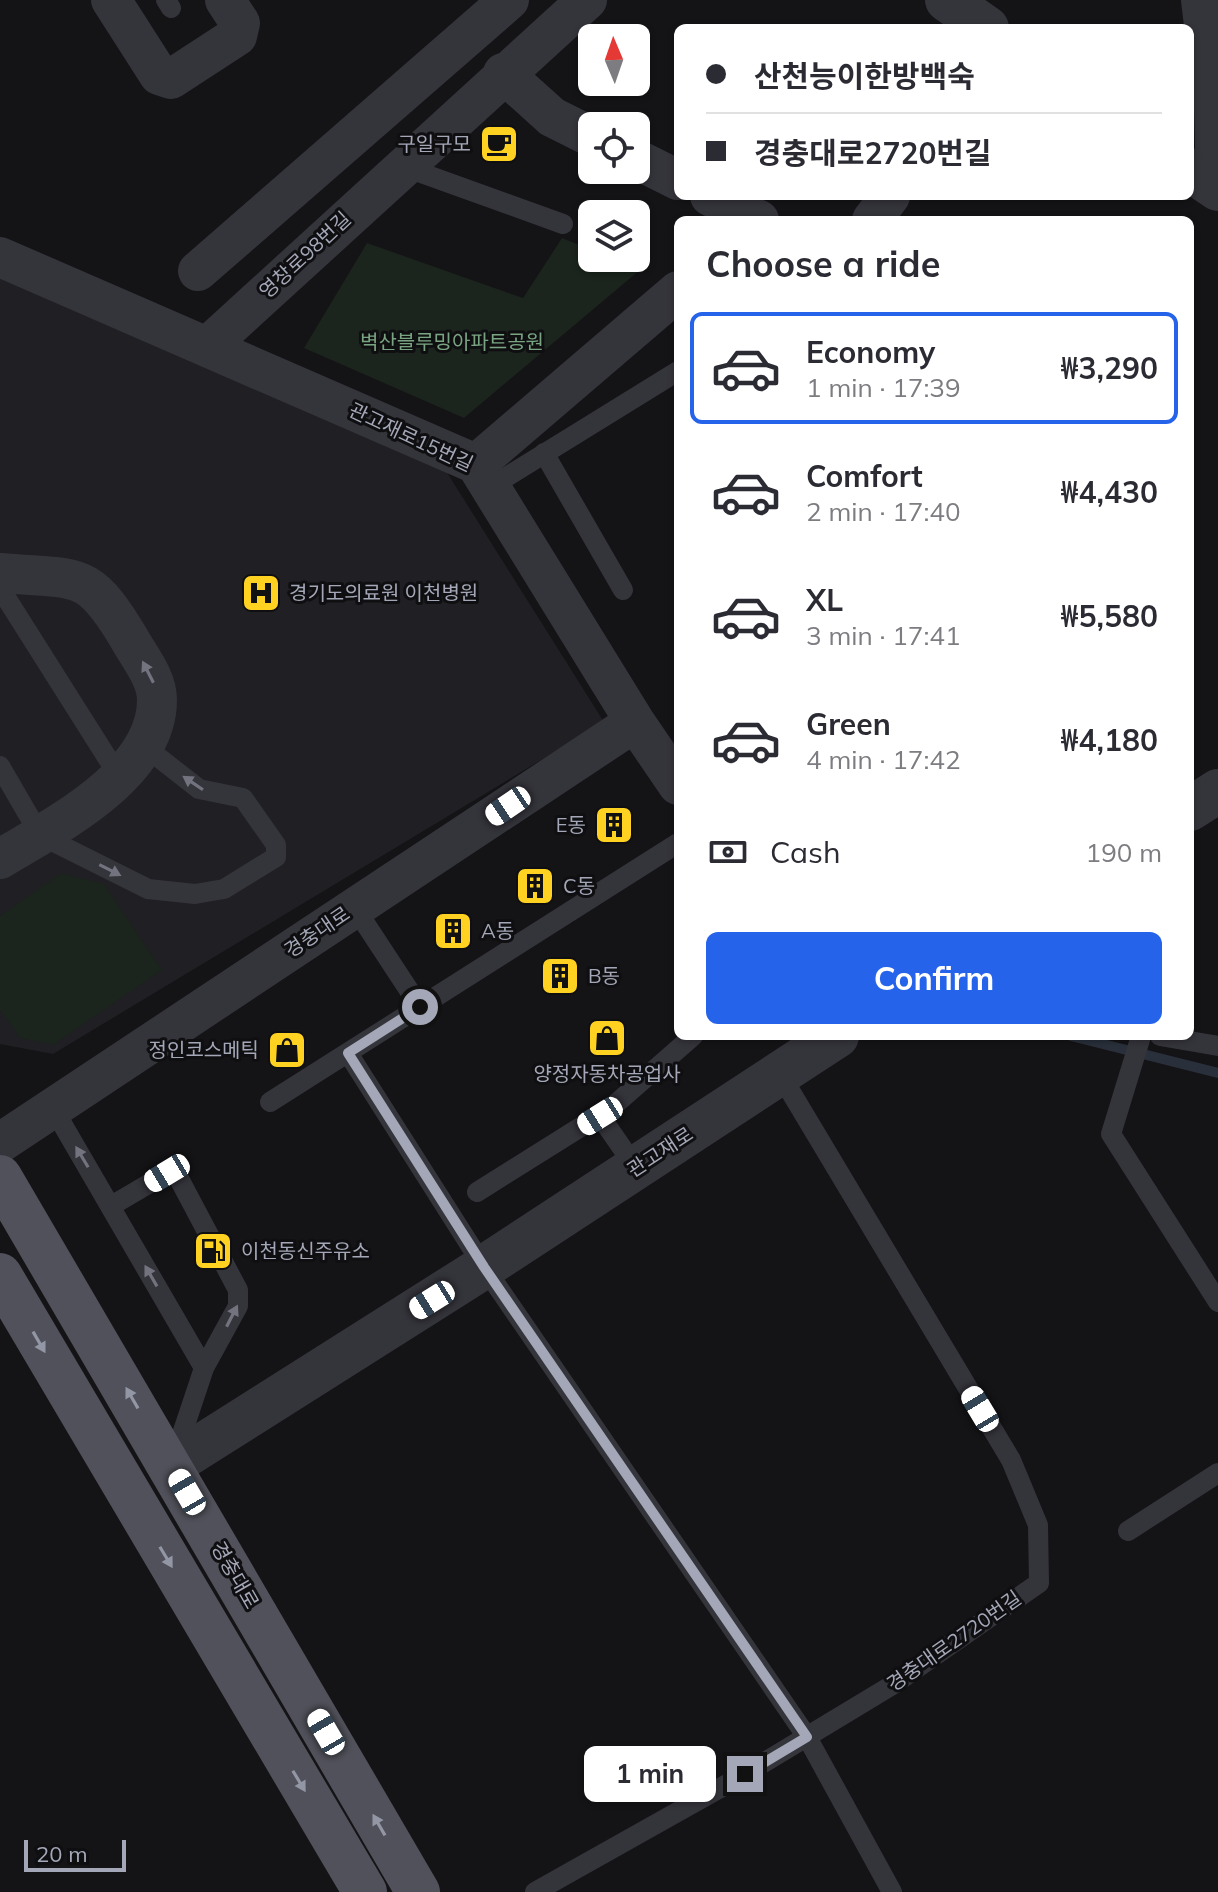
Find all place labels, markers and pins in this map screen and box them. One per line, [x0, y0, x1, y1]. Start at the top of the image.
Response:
cafe icon: 구일구모 [478, 123, 520, 165]
place label: 구일구모 [397, 131, 471, 156]
hospital icon: 경기도의료원 이천병원 [240, 572, 282, 614]
place label: 경기도의료원 이천병원 [289, 580, 478, 605]
building icon: E동 [593, 804, 635, 846]
place label: E동 [556, 812, 586, 837]
building icon: C동 [514, 865, 556, 907]
place label: C동 [563, 873, 595, 898]
building icon: A동 [432, 910, 474, 952]
place label: A동 [481, 918, 514, 943]
building icon: B동 [539, 955, 581, 997]
place label: B동 [588, 963, 620, 988]
shop icon: 양정자동차공업사 [586, 1017, 628, 1059]
shop icon: 정인코스메틱 [266, 1029, 308, 1071]
place label: 정인코스메틱 [149, 1037, 259, 1062]
place label: 양정자동차공업사 [533, 1061, 681, 1086]
fuel station icon: 이천동신주유소 [192, 1230, 234, 1272]
place label: 이천동신주유소 [241, 1238, 370, 1263]

